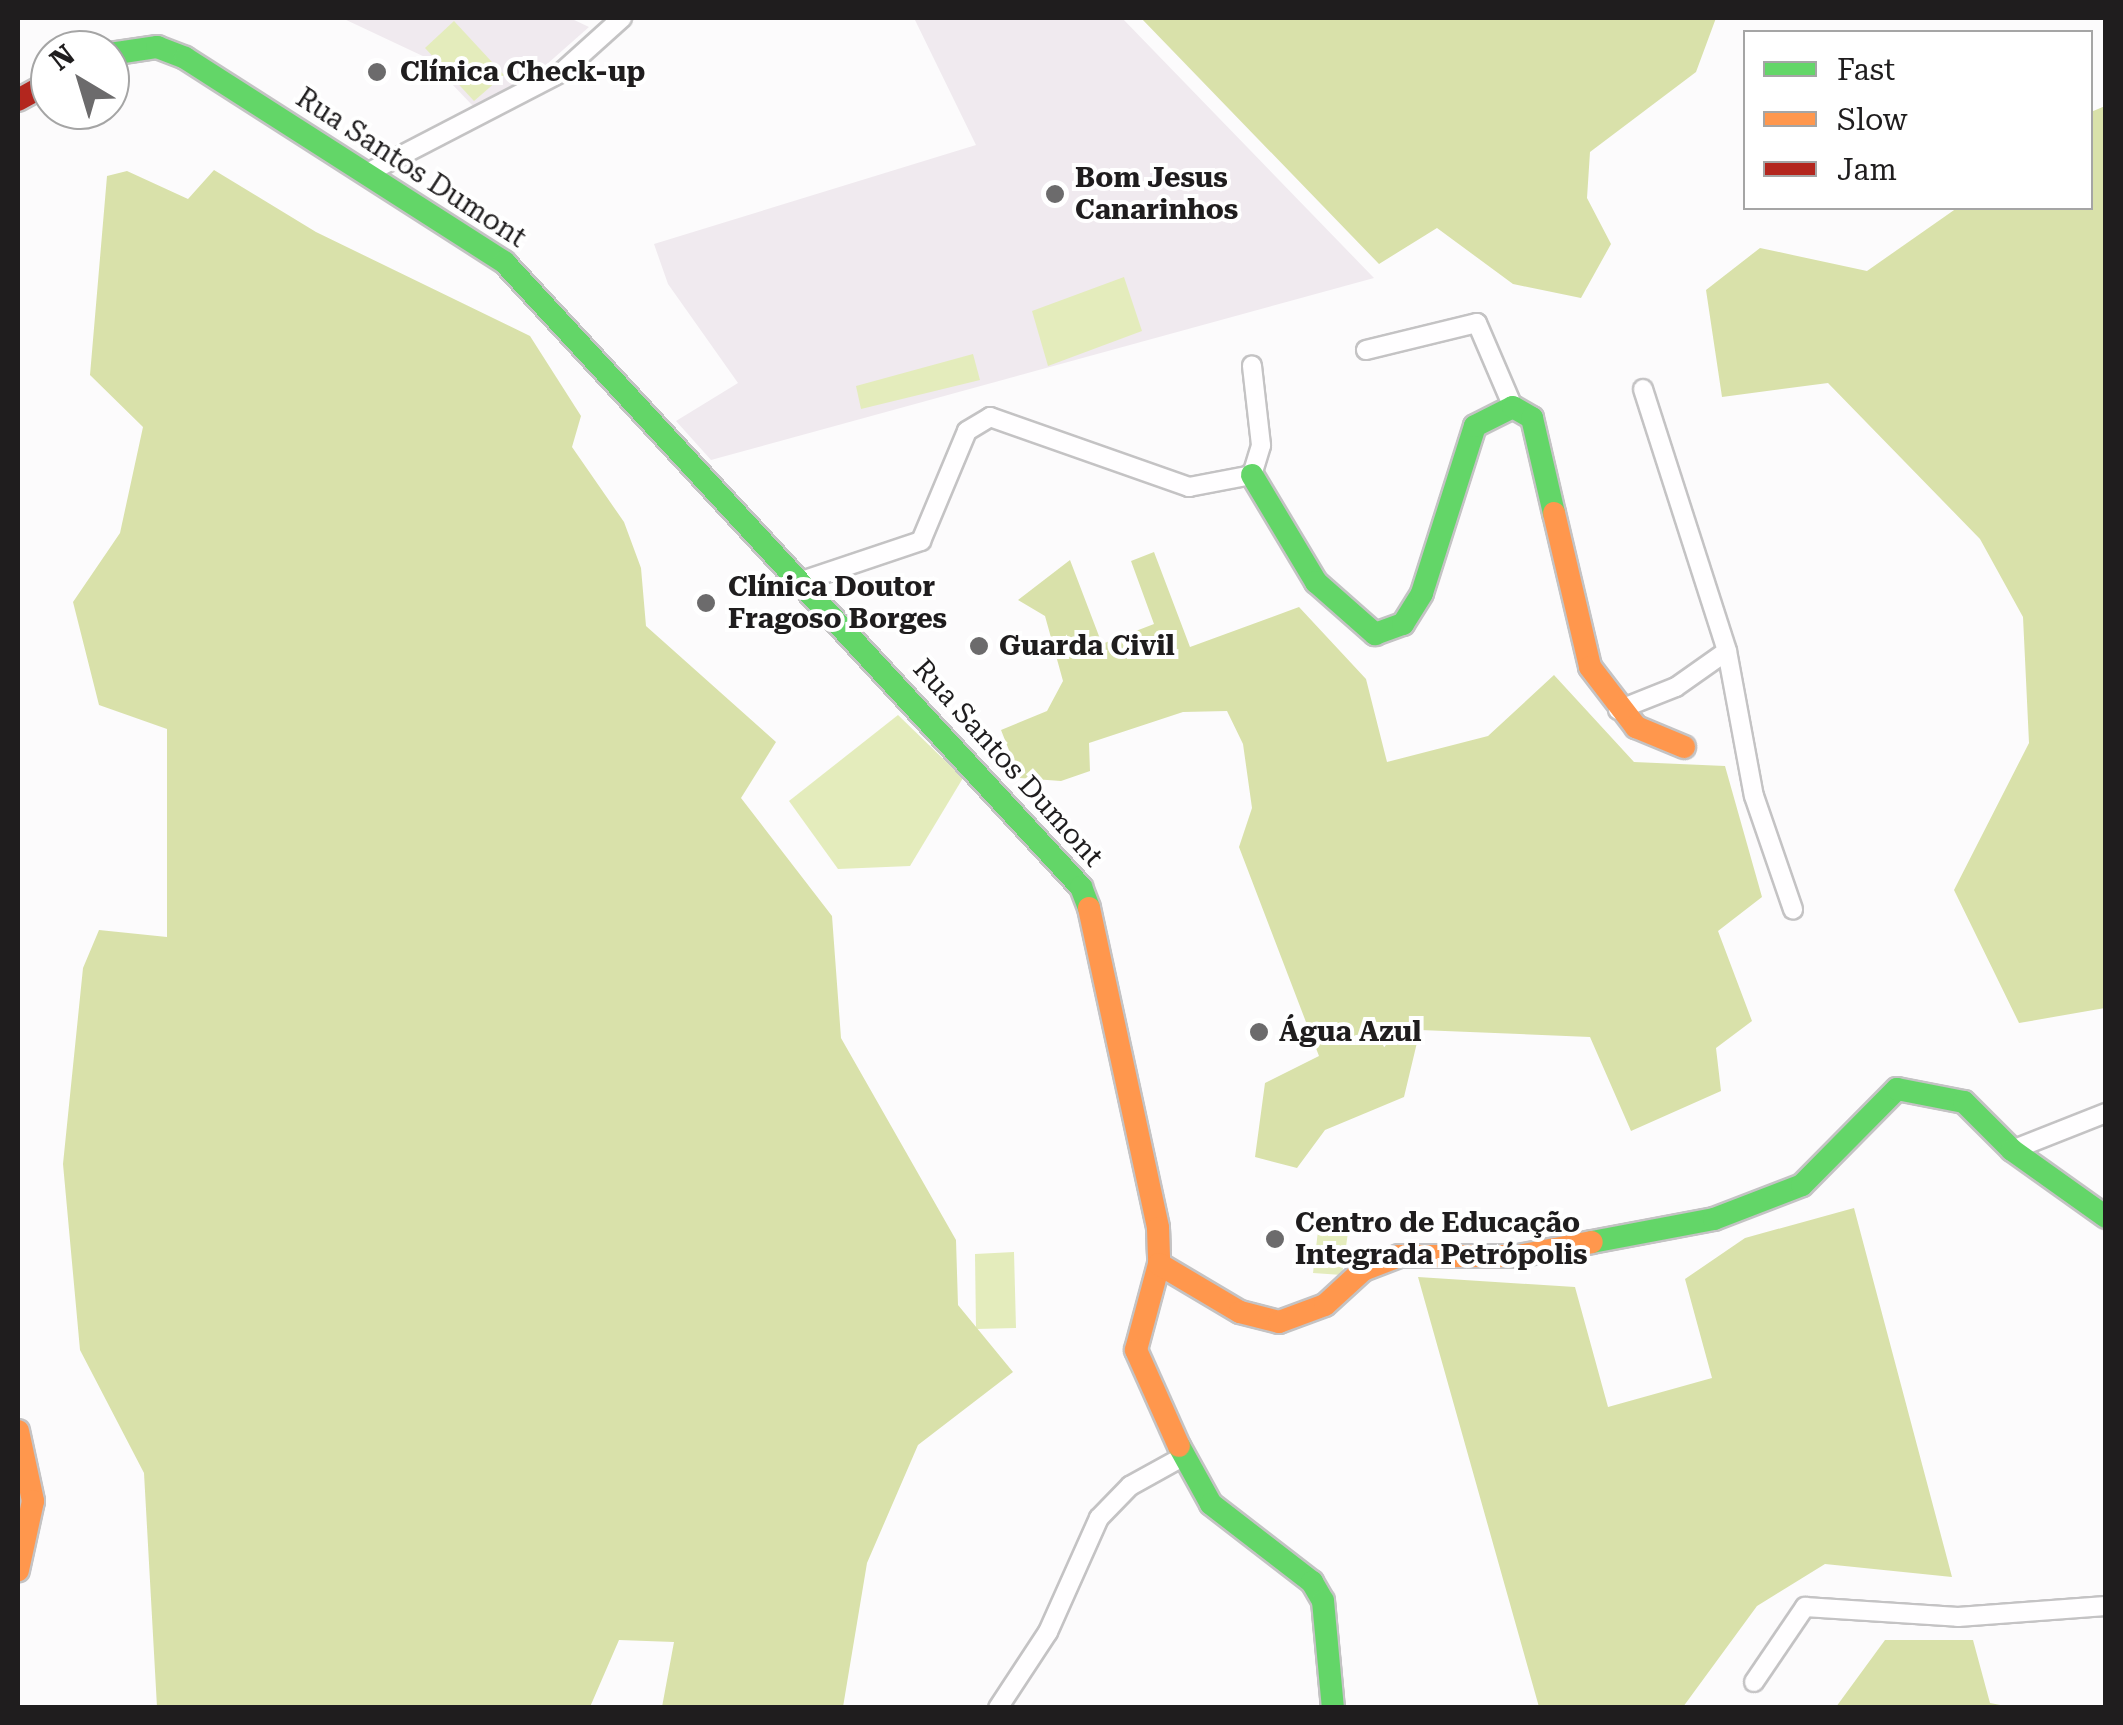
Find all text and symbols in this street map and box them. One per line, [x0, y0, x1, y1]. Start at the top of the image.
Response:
north arrow [30, 30, 130, 130]
legend [1743, 30, 2093, 210]
text: N [44, 38, 81, 77]
text: Fast [1837, 52, 1895, 87]
place label: Clínica Check-up [400, 55, 645, 89]
marker: Clínica Check-up [364, 59, 390, 85]
street label: Rua Santos Dumont [290, 81, 532, 255]
text: Slow [1837, 102, 1908, 137]
text: Jam [1837, 152, 1897, 187]
place label: Bom Jesus Canarinhos [1075, 161, 1238, 227]
marker: Bom Jesus Canarinhos [1044, 183, 1066, 205]
place label: Clínica Doutor Fragoso Borges [728, 570, 947, 636]
marker: Clínica Doutor Fragoso Borges [693, 590, 719, 616]
place label: Guarda Civil [999, 629, 1175, 663]
marker: Guarda Civil [968, 635, 990, 657]
street label: Rua Santos Dumont [906, 652, 1110, 874]
place label: Água Azul [1279, 1015, 1421, 1049]
marker: Água Azul [1248, 1021, 1270, 1043]
place label: Centro de Educação Integrada Petrópolis [1295, 1206, 1587, 1272]
marker: Centro de Educação Integrada Petrópolis [1264, 1228, 1286, 1250]

